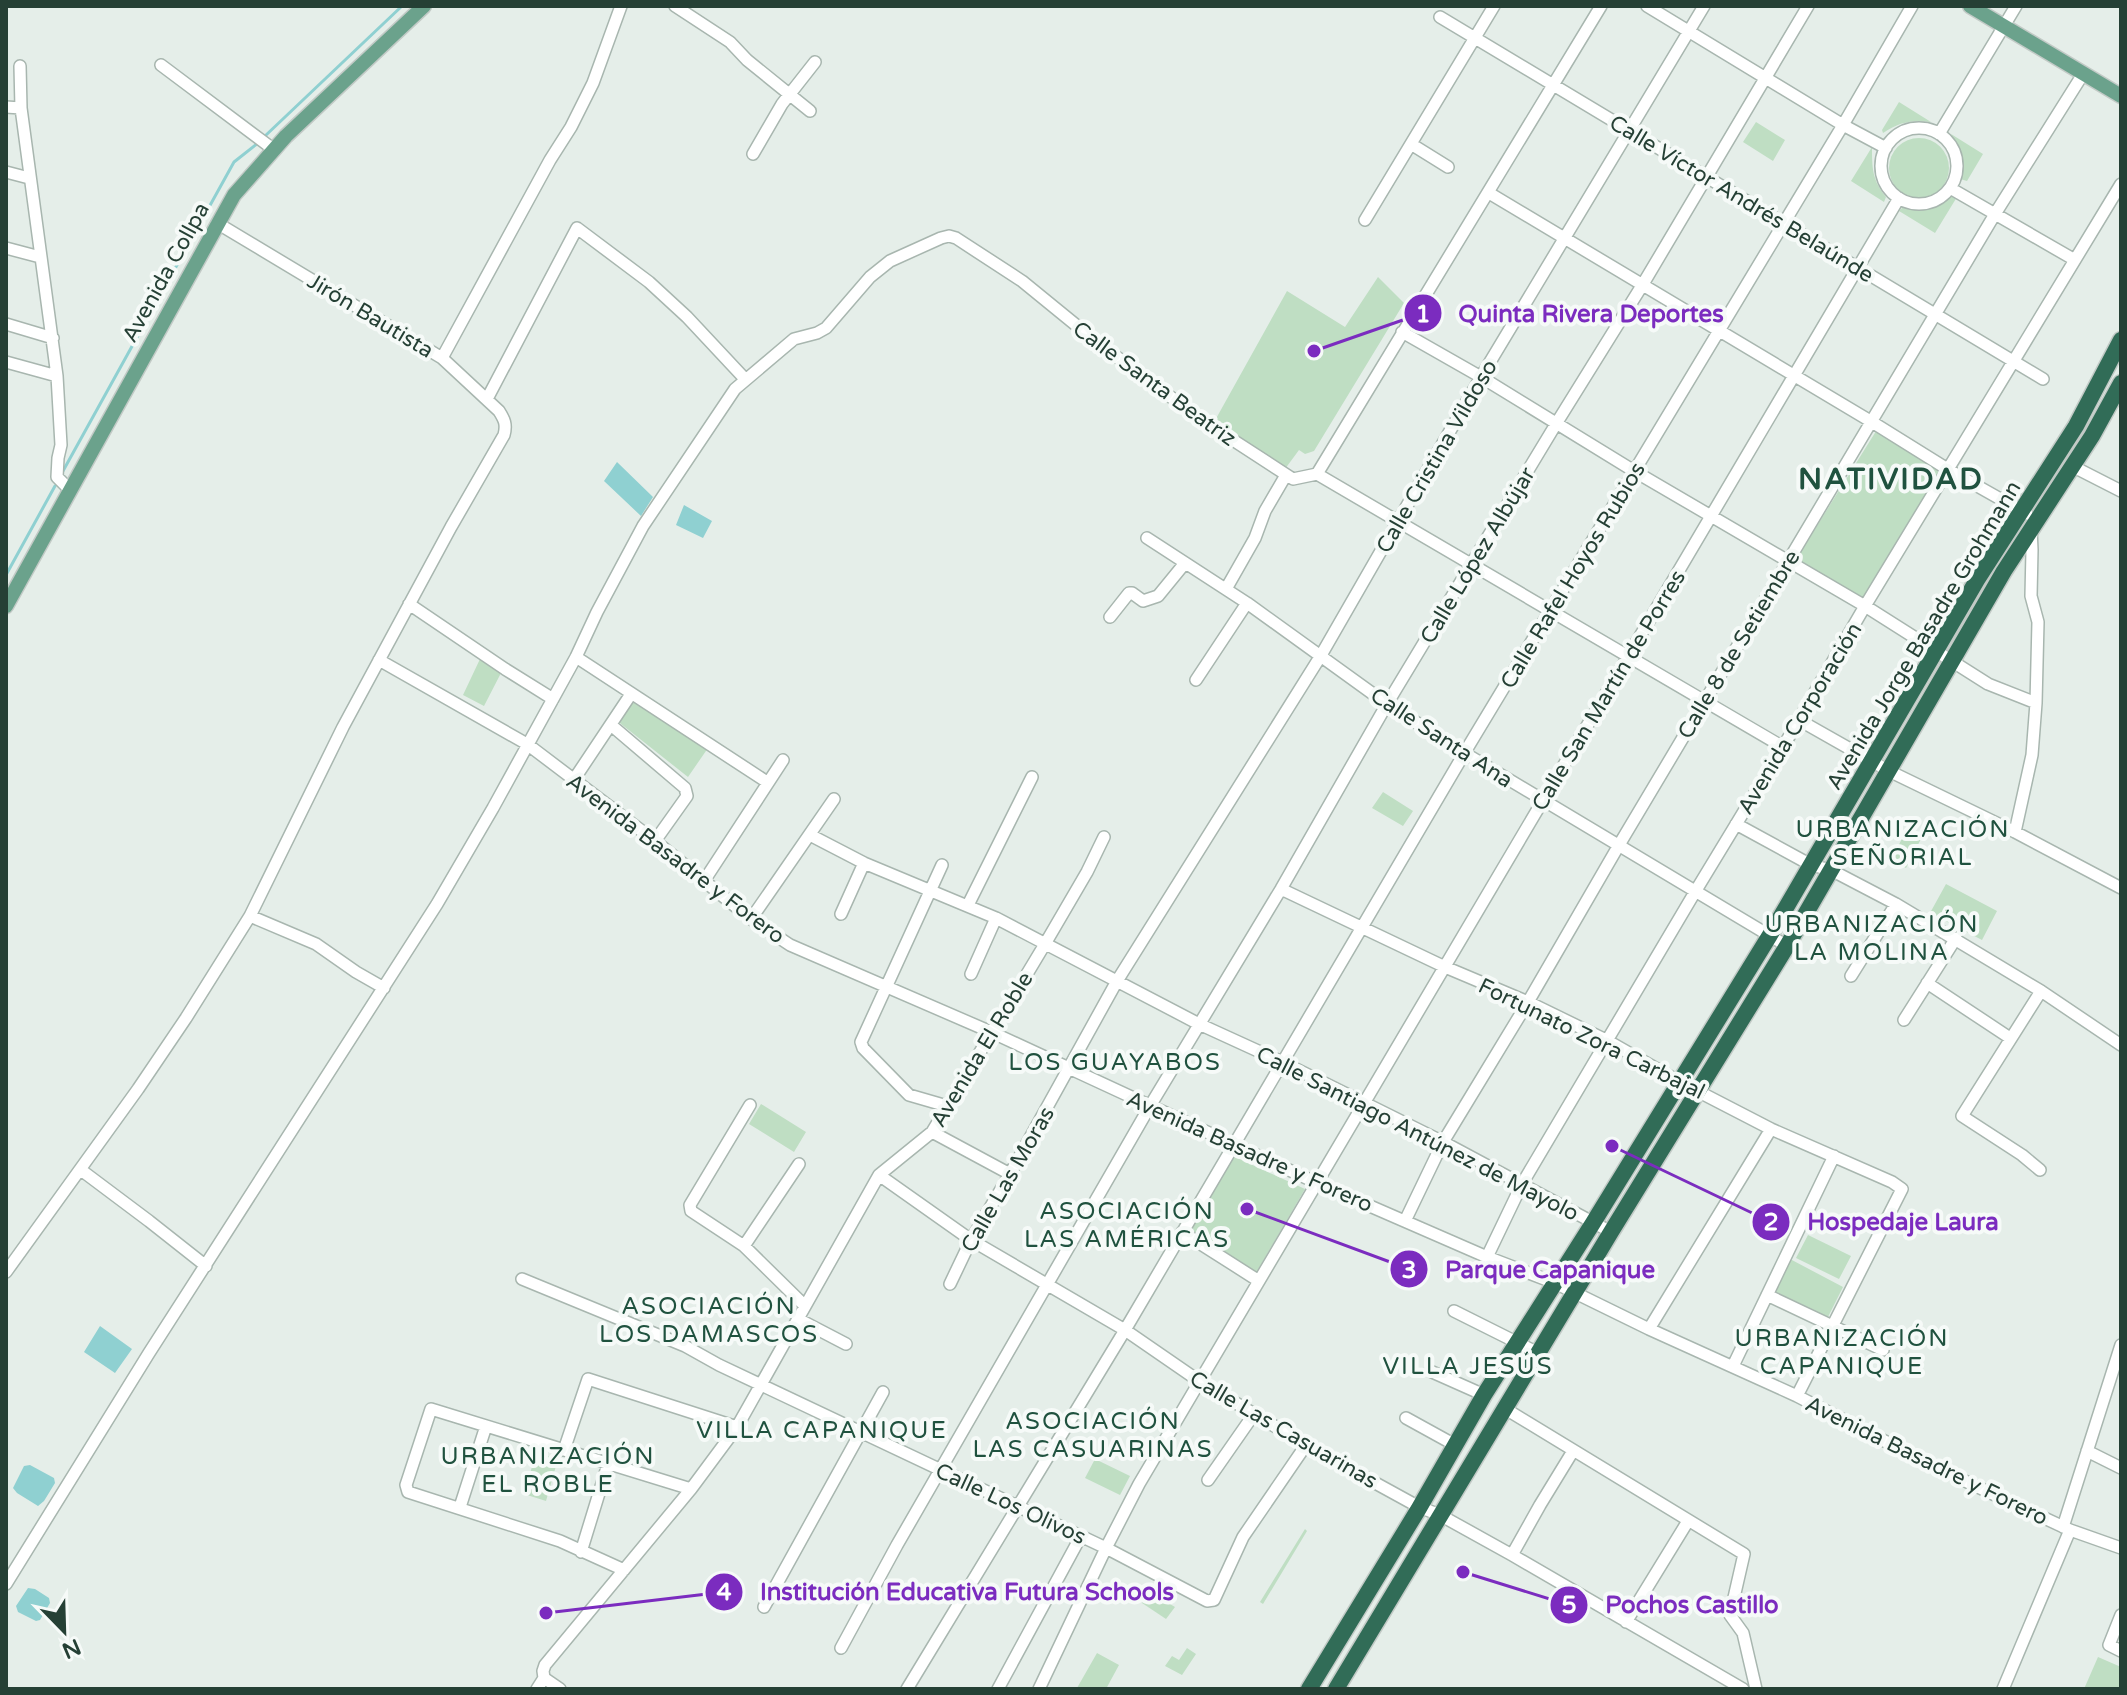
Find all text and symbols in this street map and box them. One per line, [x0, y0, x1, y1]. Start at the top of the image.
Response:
street label: Calle Víctor Andrés Belaúnde [1605, 110, 1878, 288]
street label: Avenida Collpa [117, 198, 215, 347]
street label: Jirón Bautista [303, 268, 438, 364]
callout: Quinta Rivera Deportes [1403, 289, 1740, 337]
text: 1 [1415, 300, 1431, 329]
text: Quinta Rivera Deportes [1458, 300, 1724, 329]
street label: Calle Santa Beatriz [1068, 316, 1241, 452]
street label: Calle Cristina Vildoso [1371, 355, 1503, 558]
street label: Calle Rafel Hoyos Rubios [1495, 458, 1651, 693]
district label: NATIVIDAD [1798, 461, 1984, 498]
street label: Calle López Albújar [1415, 462, 1541, 648]
street label: Avenida Jorge Basadre Grohmann [1821, 476, 2027, 795]
street label: Calle 8 de Setiembre [1672, 546, 1805, 744]
street label: Calle San Martín de Porres [1527, 565, 1691, 816]
street label: Avenida Corporación [1732, 618, 1867, 819]
street label: Calle Santa Ana [1365, 682, 1517, 794]
street label: Avenida Basadre y Forero [561, 768, 790, 949]
district label: URBANIZACIÓN SEÑORIAL [1795, 814, 2011, 872]
district label: URBANIZACIÓN LA MOLINA [1764, 909, 1980, 967]
street label: Avenida El Roble [925, 967, 1038, 1132]
street label: Fortunato Zora Carbajal [1474, 973, 1709, 1105]
street label: Calle Santiago Antúnez de Mayolo [1252, 1041, 1583, 1227]
district label: LOS GUAYABOS [1008, 1048, 1222, 1077]
street label: Avenida Basadre y Forero [1123, 1086, 1377, 1218]
street label: Calle Las Moras [956, 1102, 1060, 1257]
district label: ASOCIACIÓN LAS AMÉRICAS [1024, 1196, 1230, 1254]
callout: Hospedaje Laura [1751, 1198, 2015, 1246]
text: 2 [1763, 1208, 1779, 1237]
text: Hospedaje Laura [1807, 1208, 1999, 1237]
callout: Parque Capanique [1389, 1245, 1671, 1293]
text: 3 [1401, 1256, 1417, 1285]
text: Parque Capanique [1445, 1256, 1655, 1285]
district label: ASOCIACIÓN LOS DAMASCOS [599, 1291, 819, 1349]
district label: URBANIZACIÓN CAPANIQUE [1734, 1323, 1950, 1381]
district label: VILLA JESÚS [1382, 1351, 1554, 1381]
street label: Calle Las Casuarinas [1185, 1366, 1382, 1494]
street label: Avenida Basadre y Forero [1801, 1391, 2052, 1531]
district label: ASOCIACIÓN LAS CASUARINAS [972, 1406, 1214, 1464]
district label: VILLA CAPANIQUE [696, 1416, 948, 1445]
district label: URBANIZACIÓN EL ROBLE [440, 1441, 656, 1499]
street label: Calle Los Olivos [931, 1458, 1090, 1550]
callout: Institución Educativa Futura Schools [704, 1568, 1190, 1616]
text: 4 [716, 1578, 732, 1607]
text: Institución Educativa Futura Schools [760, 1578, 1174, 1607]
callout: Pochos Castillo [1549, 1581, 1794, 1629]
north arrow [24, 1591, 104, 1671]
text: 5 [1561, 1591, 1577, 1620]
text: Pochos Castillo [1605, 1591, 1779, 1620]
text: N [58, 1633, 85, 1664]

